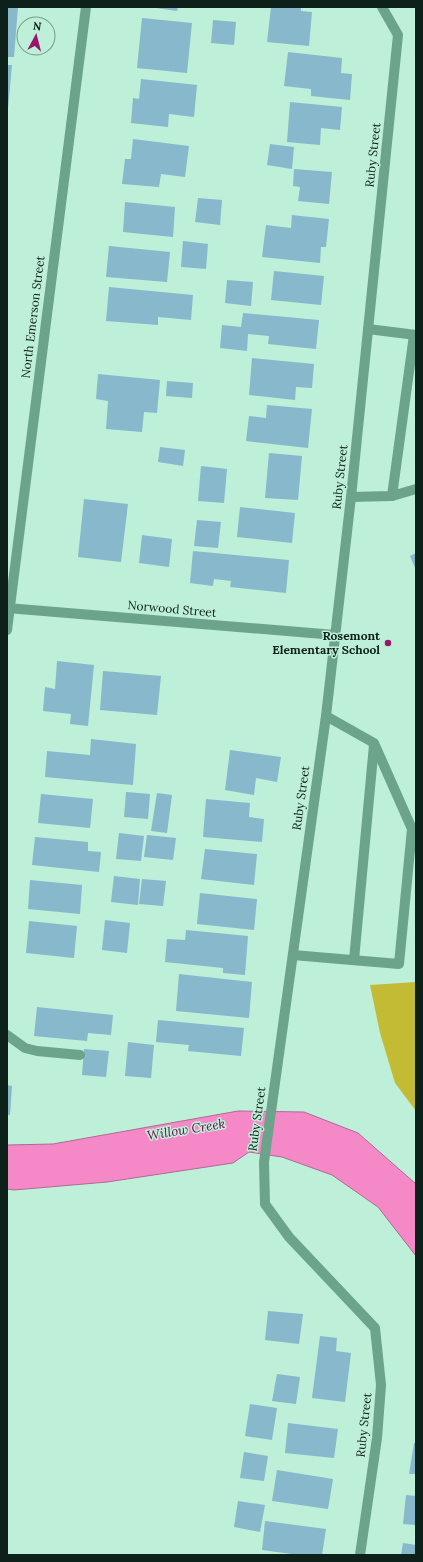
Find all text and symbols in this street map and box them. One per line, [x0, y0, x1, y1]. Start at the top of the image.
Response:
north arrow [16, 16, 56, 56]
text: N [32, 19, 43, 34]
street label: Ruby Street [362, 121, 383, 188]
street label: North Emerson Street [18, 255, 48, 379]
street label: Ruby Street [329, 443, 350, 510]
street label: Norwood Street [127, 597, 217, 620]
place label: Rosemont Elementary School [272, 628, 381, 657]
marker: Rosemont Elementary School [383, 638, 393, 648]
street label: Ruby Street [289, 764, 313, 831]
street label: Ruby Street [245, 1085, 269, 1152]
water label: Willow Creek [146, 1115, 227, 1144]
street label: Ruby Street [353, 1391, 374, 1458]

